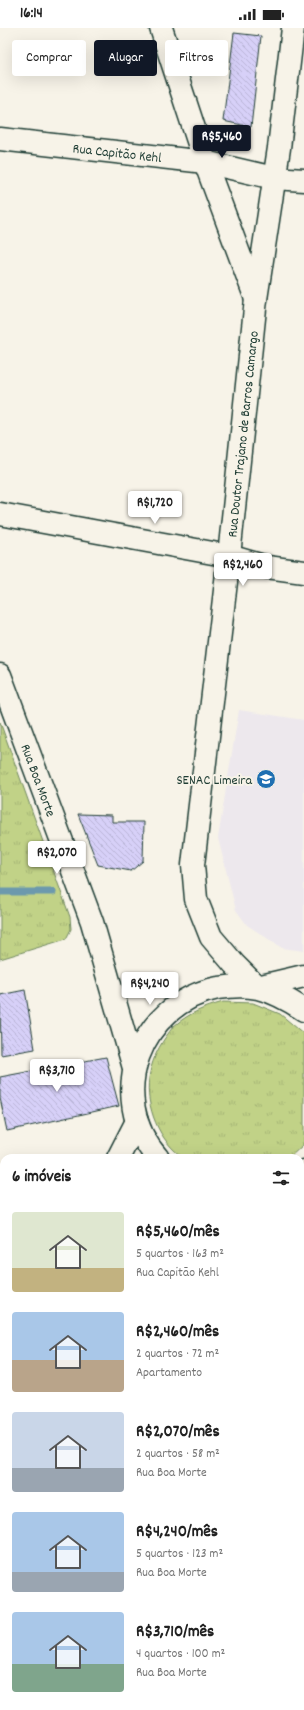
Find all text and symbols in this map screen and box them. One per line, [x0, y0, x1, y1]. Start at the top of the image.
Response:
text: 16:14 [20, 3, 43, 25]
chip: Comprar [12, 40, 86, 76]
chip: Alugar [94, 40, 157, 76]
chip: Filtros [165, 40, 228, 76]
pin: R$5,460 [185, 125, 259, 159]
text: R$5,460 [202, 128, 242, 147]
street label: Rua Capitão Kehl [72, 139, 163, 169]
street label: Rua Doutor Trajano de Barros Camargo [223, 330, 265, 538]
pin: R$1,720 [118, 491, 192, 525]
text: R$1,720 [137, 494, 173, 513]
pin: R$2,460 [206, 553, 280, 587]
text: R$2,460 [223, 556, 263, 575]
street label: Rua Boa Morte [15, 741, 60, 820]
school or university icon: SENAC Limeira [255, 768, 277, 790]
place label: SENAC Limeira [176, 771, 252, 791]
pin: R$2,070 [20, 841, 94, 875]
text: R$2,070 [37, 844, 77, 863]
pin: R$4,240 [113, 972, 187, 1006]
text: R$4,240 [131, 975, 169, 994]
pin: R$3,710 [20, 1059, 94, 1093]
text: R$3,710 [39, 1062, 75, 1081]
text: 6 imóveis [12, 1166, 71, 1190]
icon: filters [270, 1167, 292, 1189]
text: R$5,460/mês [136, 1221, 220, 1245]
icon: home [44, 1228, 92, 1276]
text: 5 quartos · 163 m² [136, 1245, 224, 1264]
text: Rua Capitão Kehl [136, 1264, 219, 1283]
text: R$2,460/mês [136, 1321, 219, 1345]
icon: home [44, 1328, 92, 1376]
text: 2 quartos · 72 m² [136, 1345, 219, 1364]
text: Apartamento [136, 1364, 202, 1383]
text: R$2,070/mês [136, 1421, 220, 1445]
icon: home [44, 1428, 92, 1476]
text: 2 quartos · 58 m² [136, 1445, 220, 1464]
text: Rua Boa Morte [136, 1464, 207, 1483]
text: R$4,240/mês [136, 1521, 218, 1545]
icon: home [44, 1528, 92, 1576]
text: 5 quartos · 123 m² [136, 1545, 223, 1564]
text: Rua Boa Morte [136, 1564, 207, 1583]
text: R$3,710/mês [136, 1621, 214, 1645]
icon: home [44, 1628, 92, 1676]
text: 4 quartos · 100 m² [136, 1645, 225, 1664]
text: Rua Boa Morte [136, 1664, 207, 1683]

